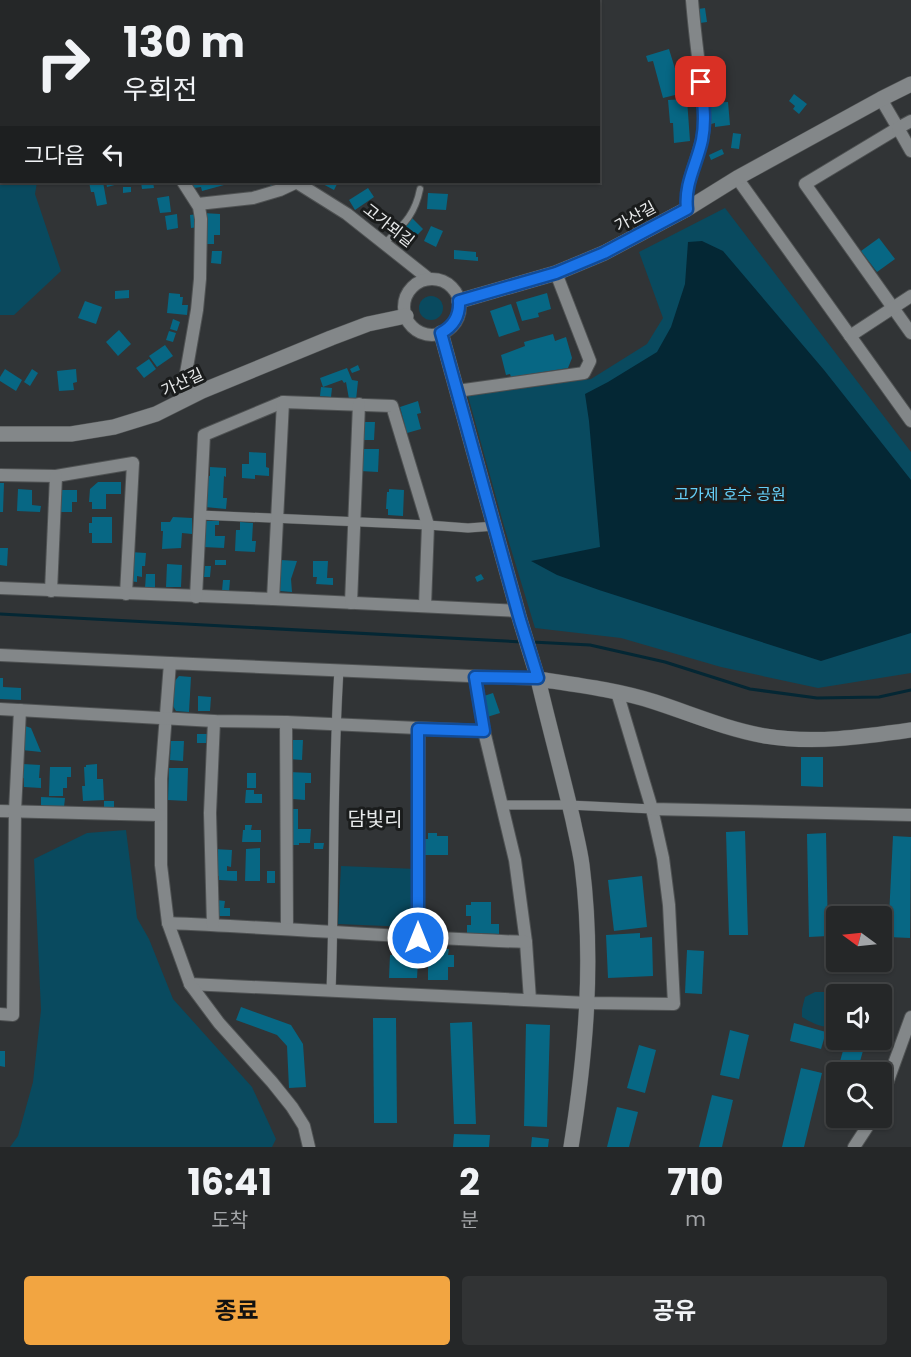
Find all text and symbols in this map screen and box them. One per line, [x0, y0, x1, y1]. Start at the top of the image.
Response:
text: 130 m [123, 13, 245, 72]
icon: right [24, 24, 102, 102]
pin [675, 56, 726, 107]
icon: arrive [684, 65, 717, 98]
text: 우회전 [123, 71, 198, 108]
icon: left [97, 138, 130, 171]
text: 그다음 [24, 140, 85, 171]
street label: 가산길 [610, 196, 660, 237]
street label: 고가뫼길 [358, 198, 419, 253]
street label: 가산길 [157, 363, 207, 402]
park label: 고가제 호수 공원 [674, 483, 786, 506]
district label: 담빛리 [347, 805, 403, 833]
position arrow [386, 906, 450, 970]
north arrow [826, 906, 892, 972]
map controls [826, 906, 892, 1128]
button: sound [826, 984, 892, 1050]
button: search [826, 1062, 892, 1128]
text: 16:41 [187, 1157, 272, 1208]
text: 2 [459, 1157, 480, 1208]
text: 710 [667, 1157, 724, 1208]
text: m [685, 1205, 706, 1233]
text: 도착 [211, 1206, 248, 1234]
text: 분 [460, 1206, 479, 1234]
button: 종료 [24, 1276, 450, 1345]
button: 공유 [462, 1276, 887, 1345]

